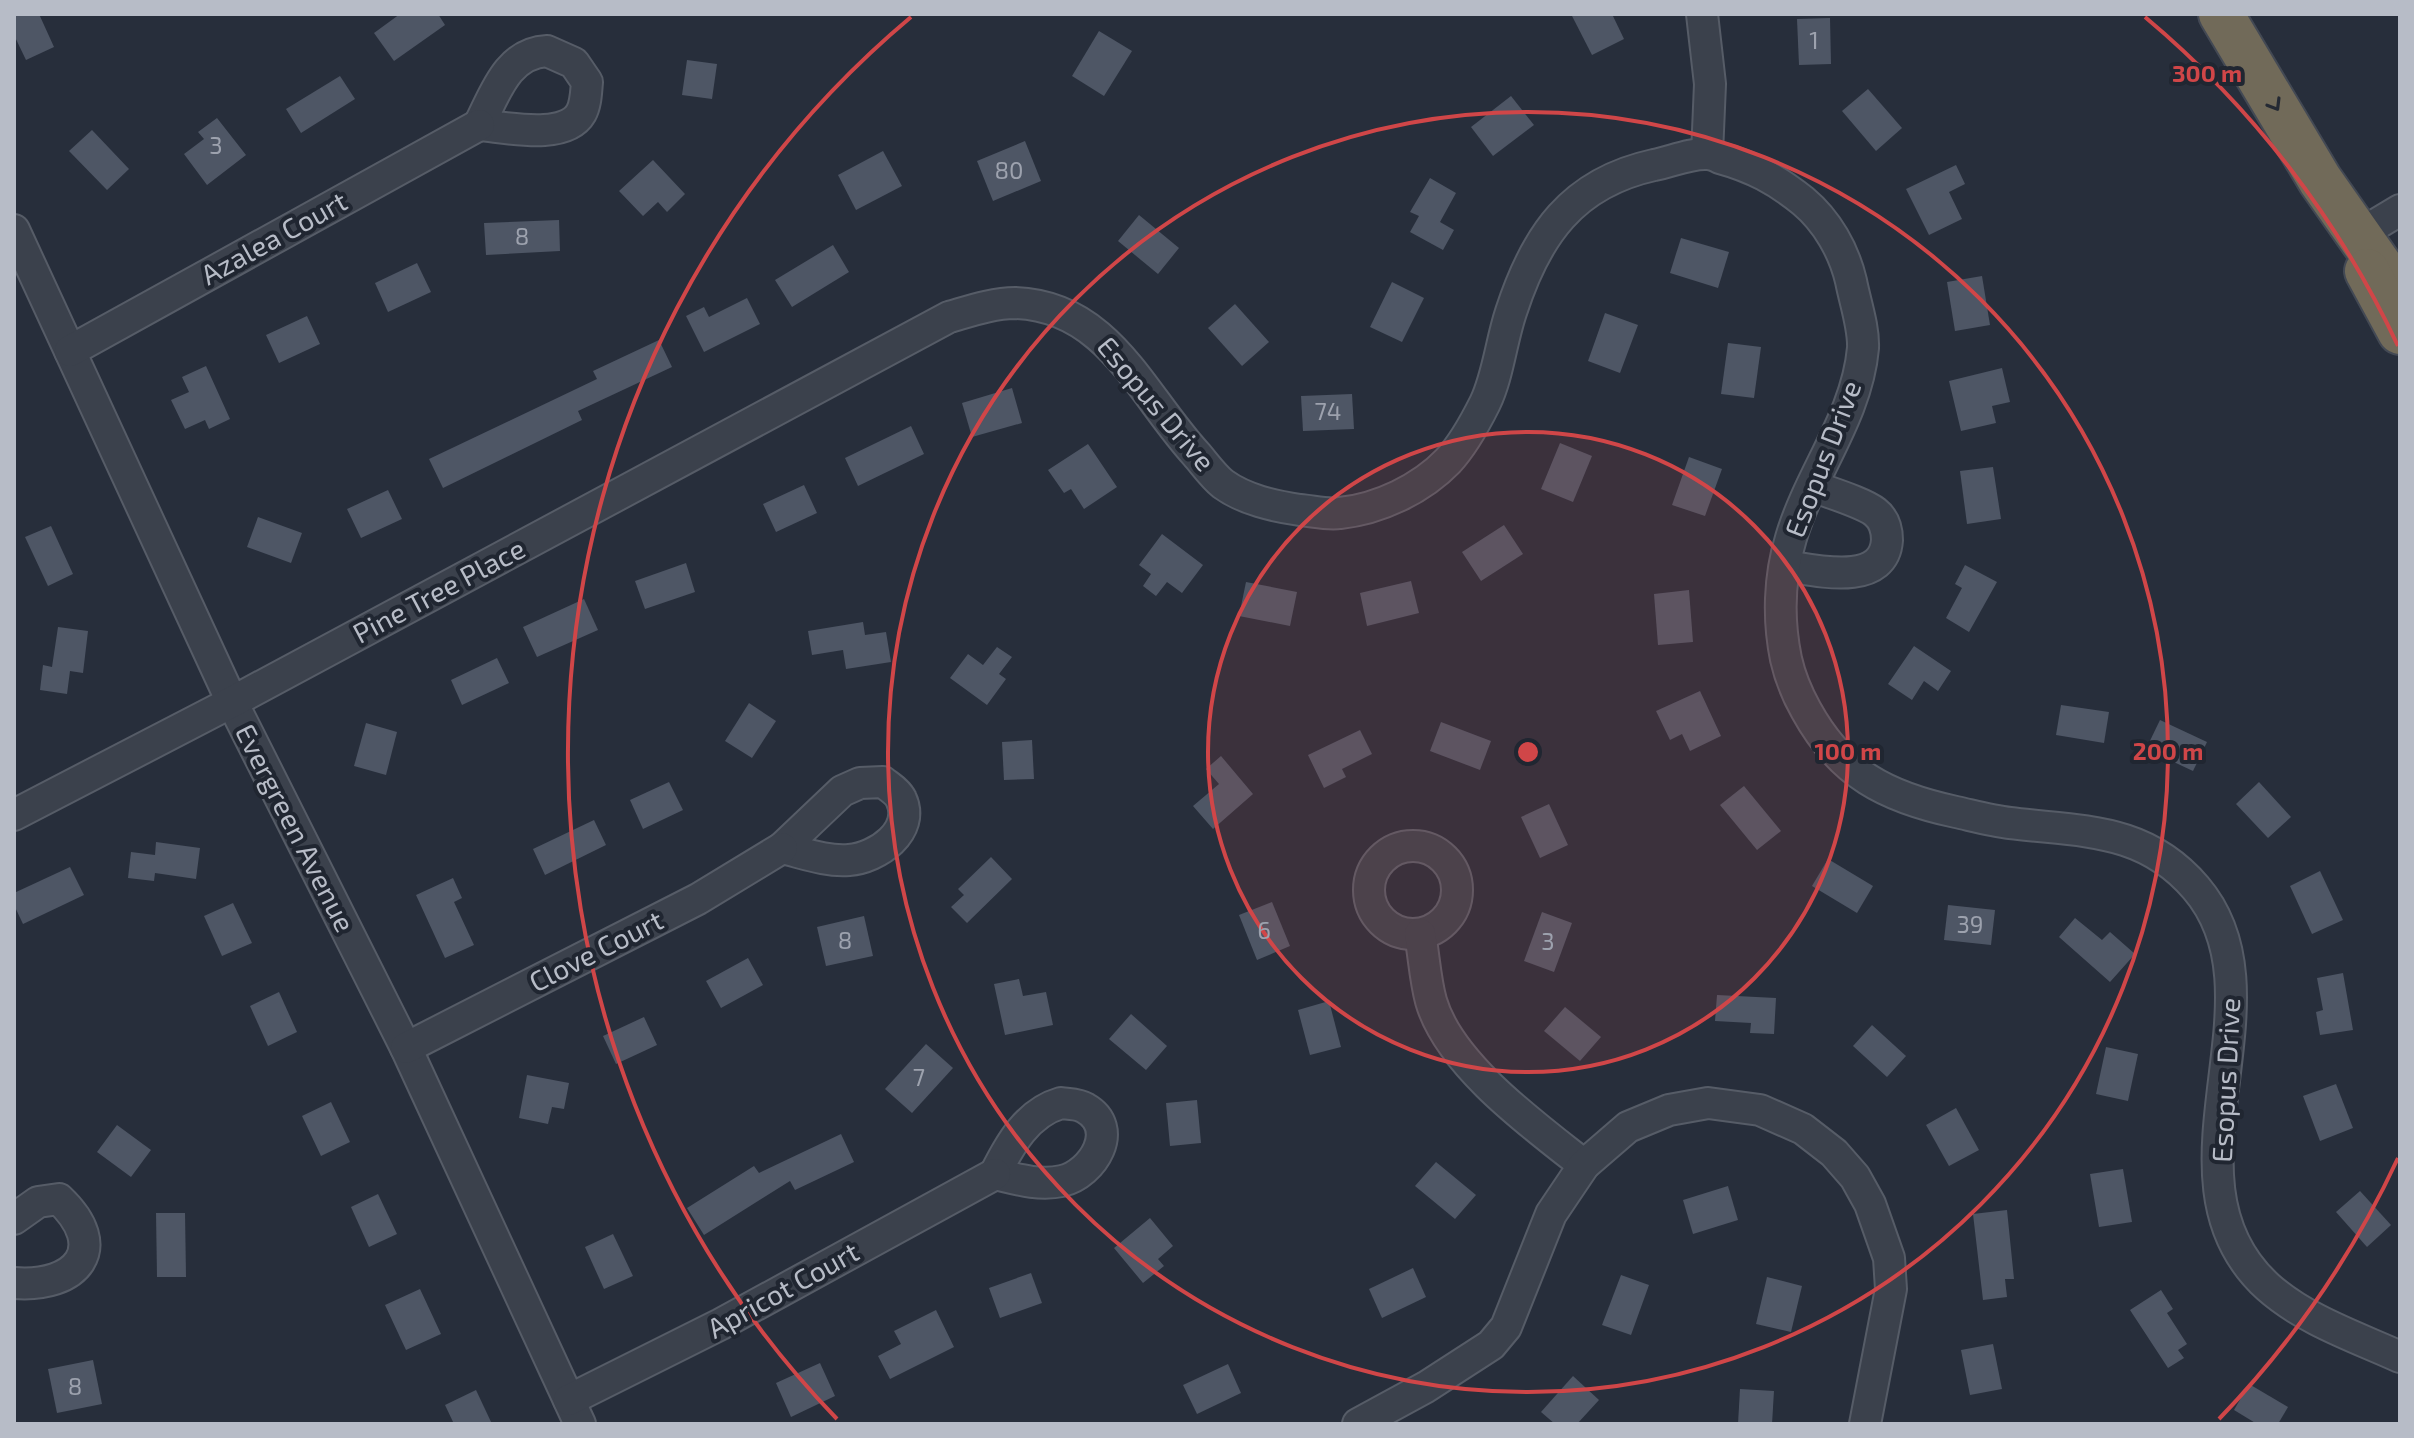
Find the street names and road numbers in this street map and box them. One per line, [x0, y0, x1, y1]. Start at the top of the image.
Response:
street label: Azalea Court [195, 183, 352, 291]
street label: Esopus Drive [1091, 329, 1223, 477]
street label: Esopus Drive [1777, 376, 1867, 542]
street label: Pine Tree Place [347, 531, 530, 650]
street label: Evergreen Avenue [229, 718, 363, 937]
street label: Clove Court [523, 902, 668, 998]
street label: Esopus Drive [2204, 997, 2246, 1163]
street label: Apricot Court [701, 1234, 864, 1345]

